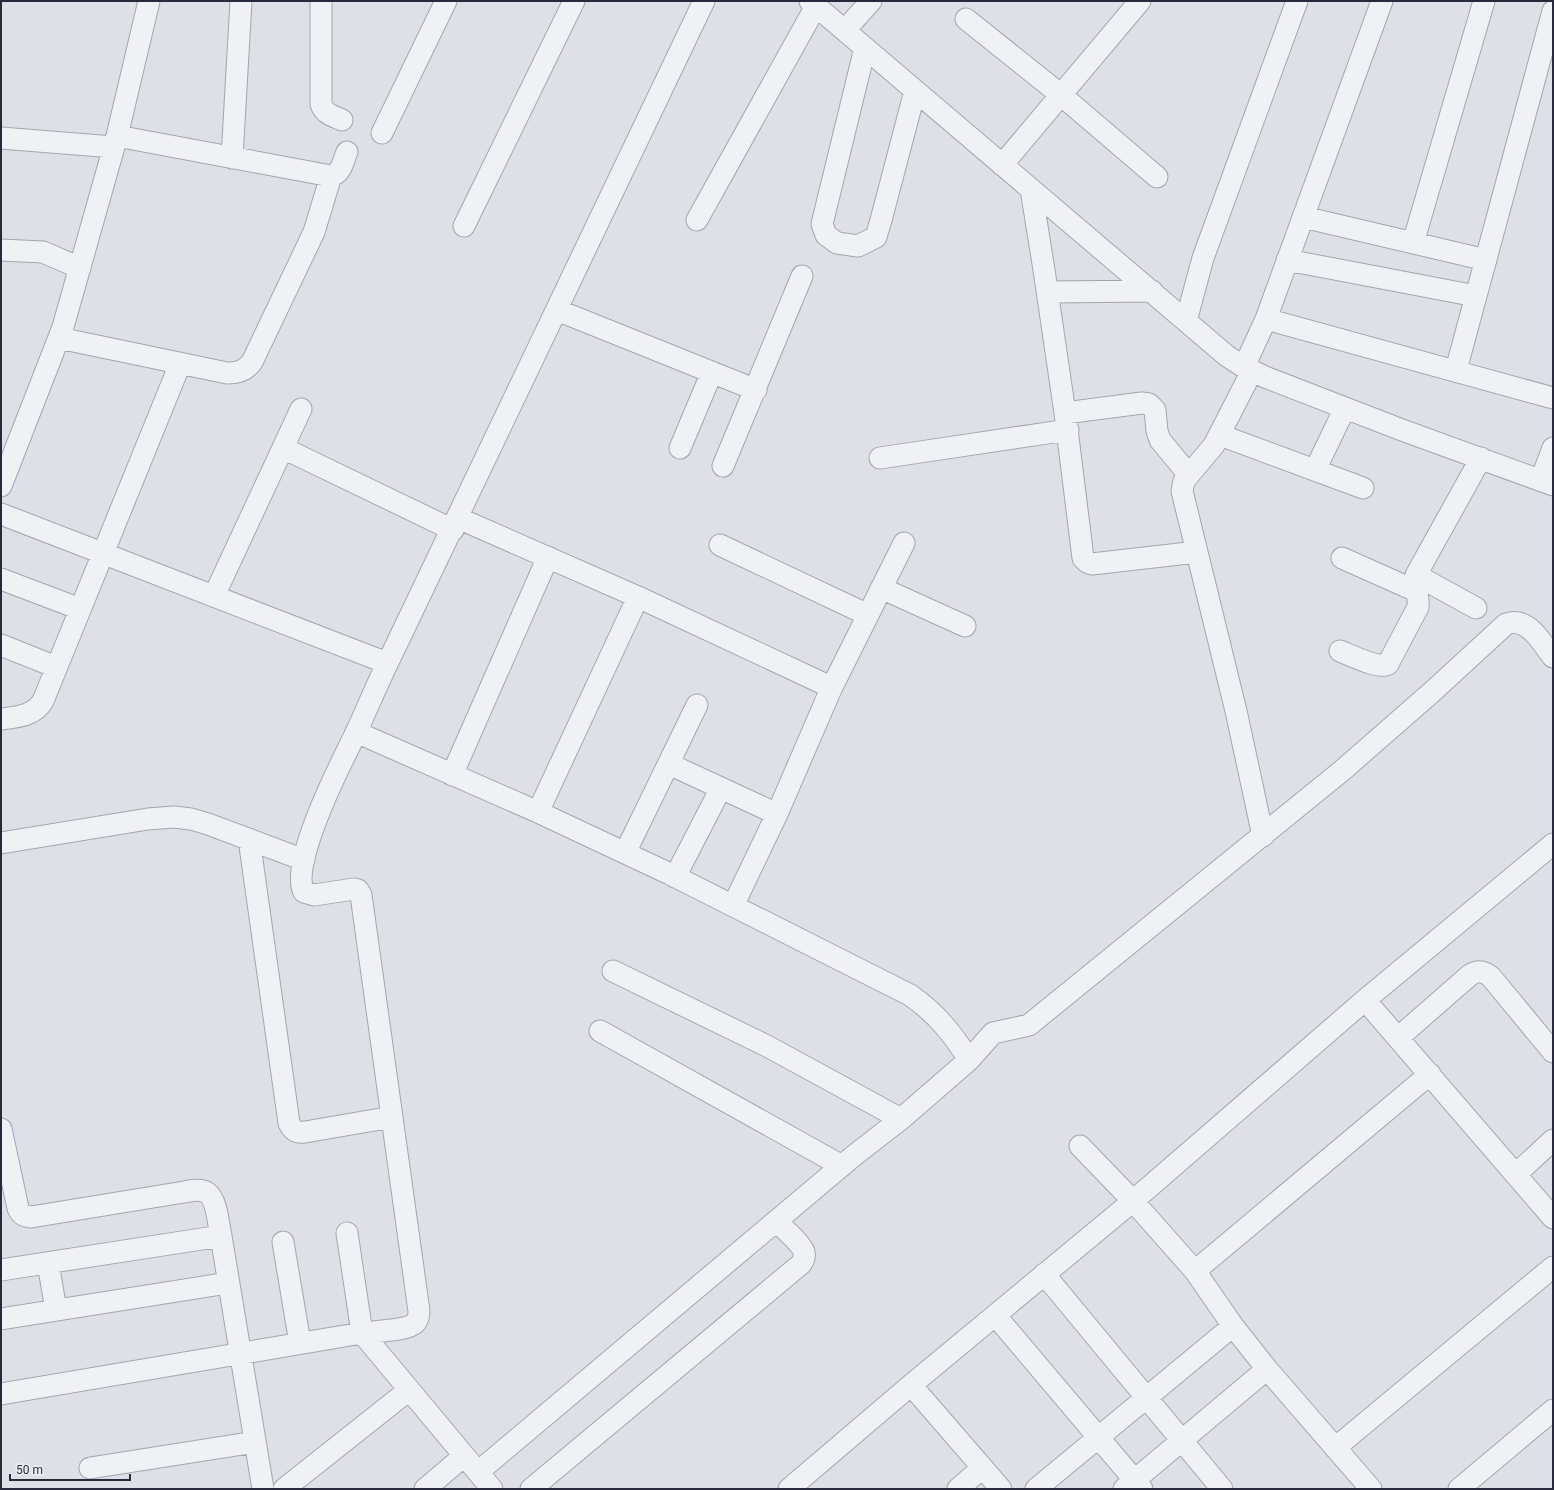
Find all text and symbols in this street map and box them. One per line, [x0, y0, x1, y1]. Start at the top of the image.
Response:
scale bar [10, 1456, 130, 1482]
text: 50 m [16, 1463, 43, 1477]

